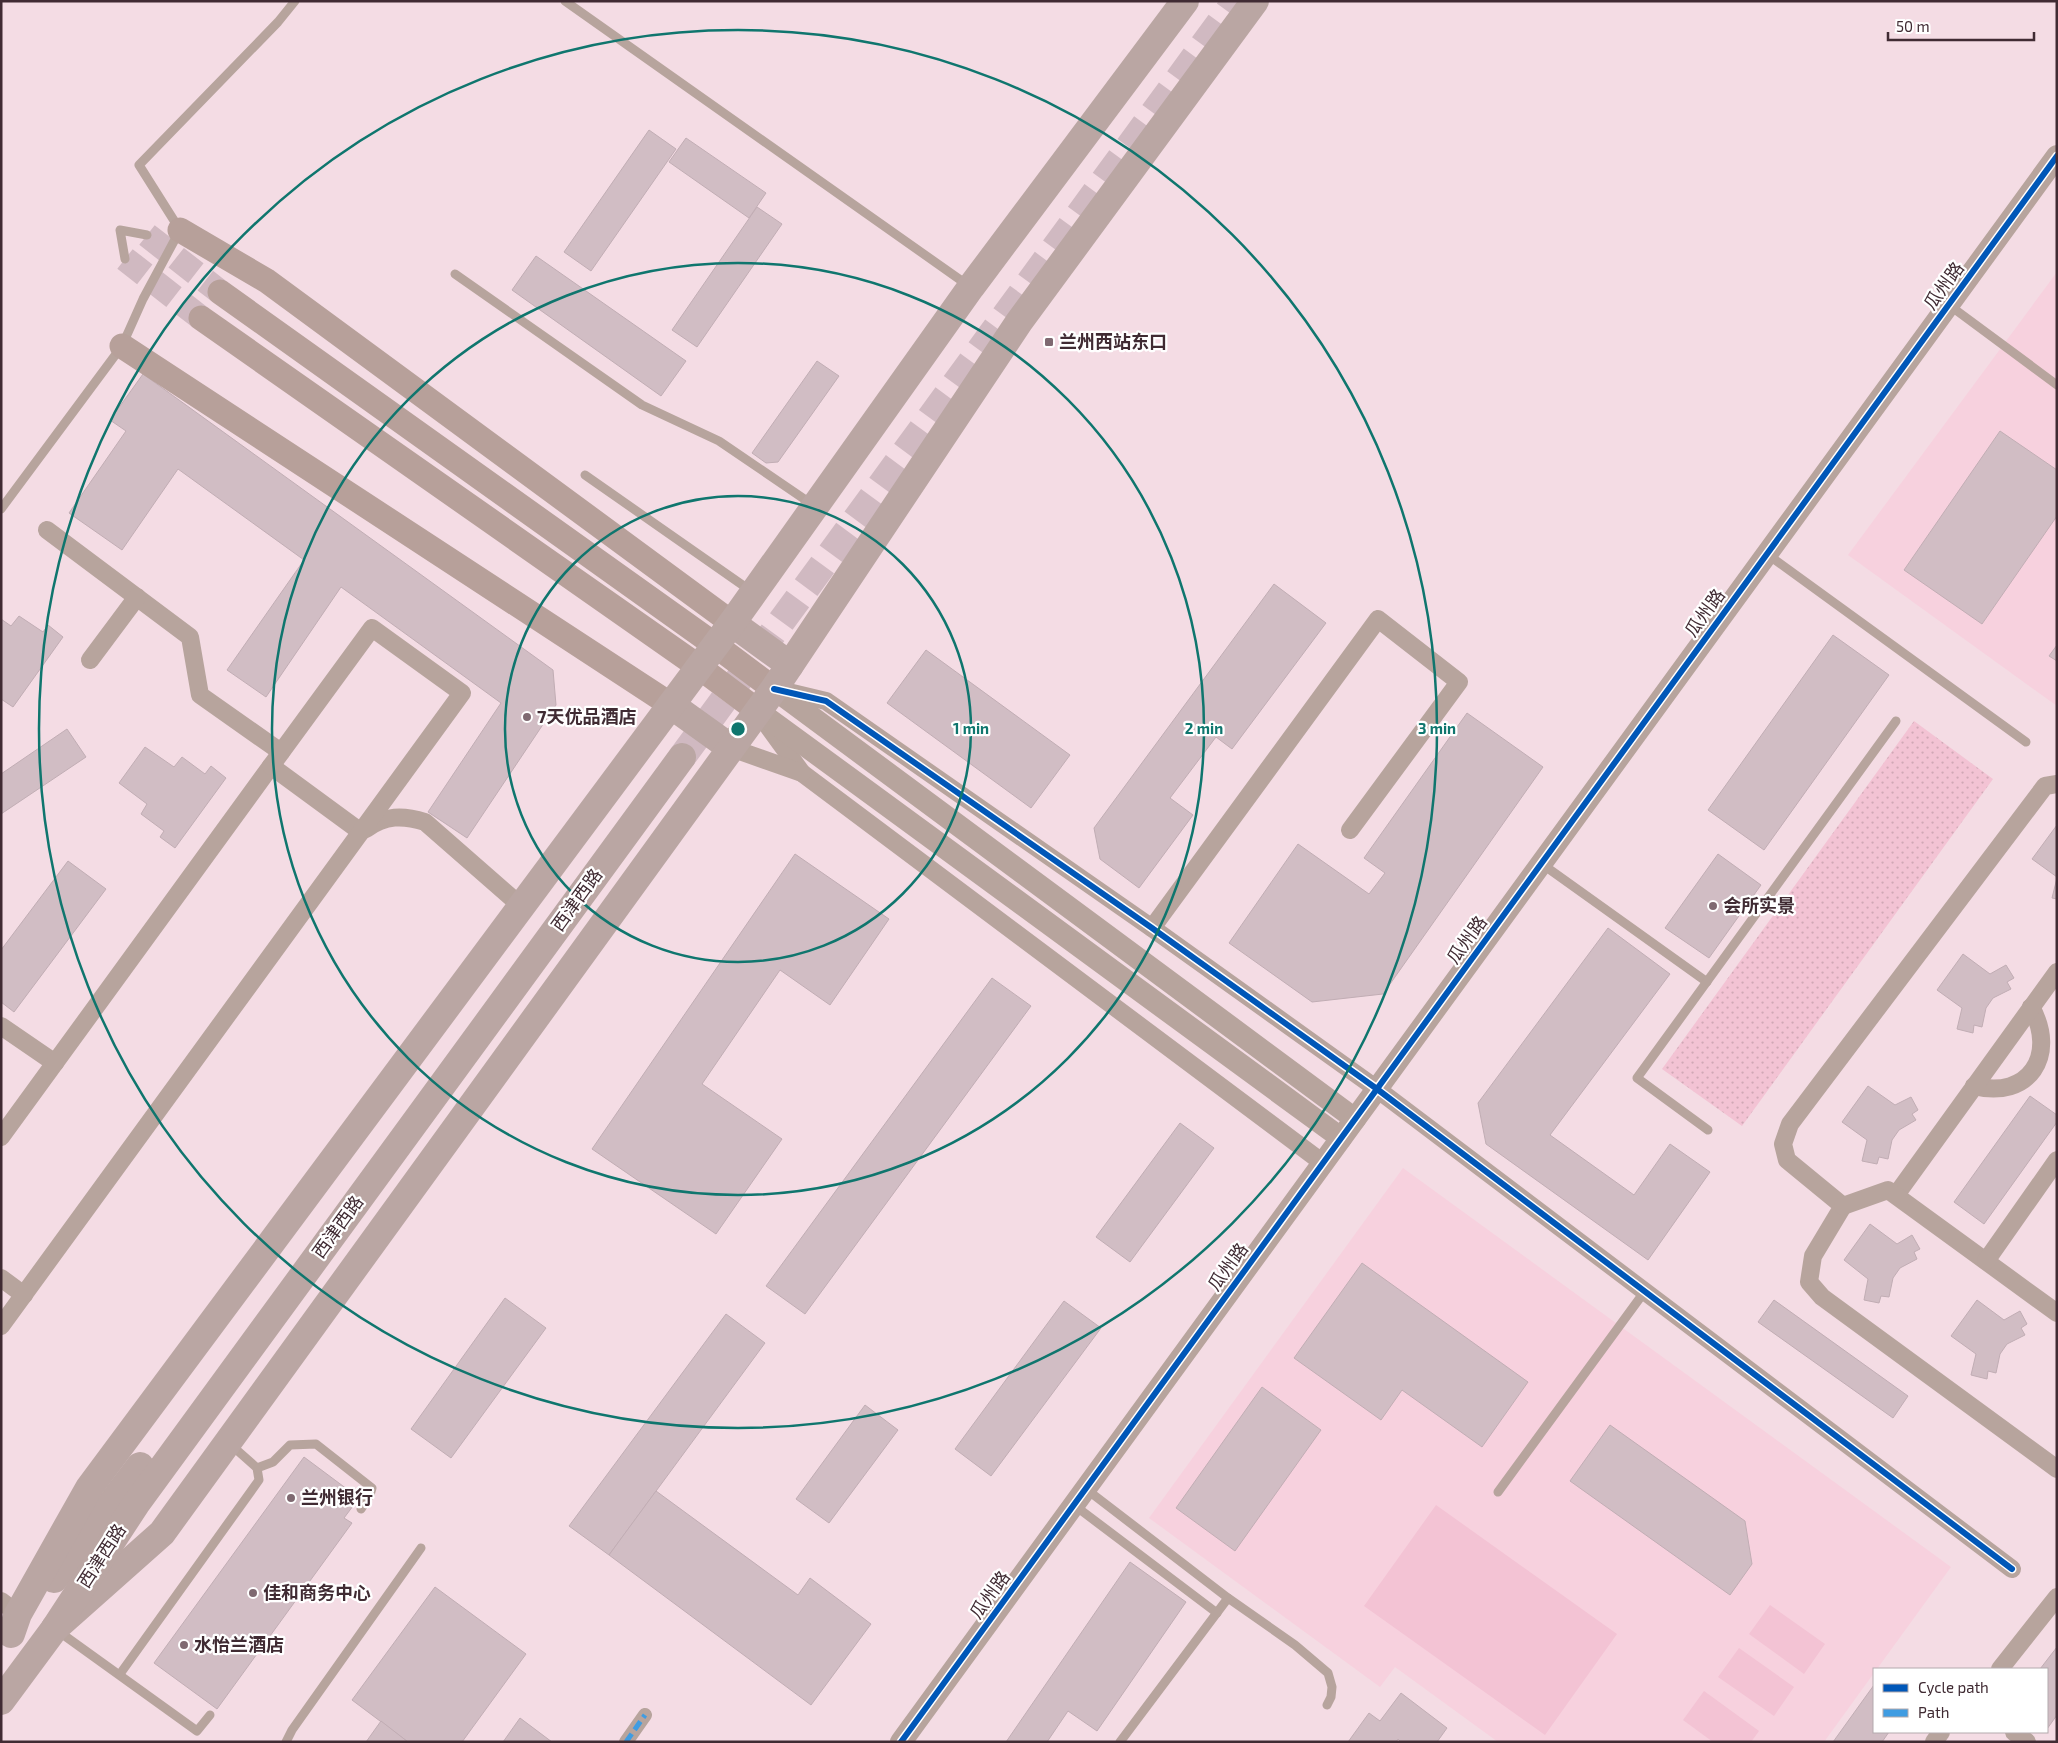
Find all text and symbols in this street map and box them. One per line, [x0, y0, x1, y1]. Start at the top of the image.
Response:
scale bar [1888, 10, 2034, 42]
text: 50 m [1896, 17, 1930, 35]
street label: 瓜州路 [1918, 257, 1968, 314]
place label: 兰州西站东口 [1059, 330, 1167, 352]
marker: 兰州西站东口 [1043, 336, 1055, 348]
street label: 瓜州路 [1679, 584, 1729, 641]
place label: 7天优品酒店 [537, 705, 637, 727]
marker: 7天优品酒店 [521, 711, 533, 723]
text: 1 min [953, 719, 989, 737]
text: 2 min [1185, 719, 1223, 737]
text: 3 min [1418, 719, 1456, 737]
centre of rings [729, 720, 747, 738]
street label: 西津西路 [546, 864, 606, 935]
place label: 会所实景 [1723, 894, 1795, 916]
marker: 会所实景 [1707, 900, 1719, 912]
street label: 瓜州路 [1441, 911, 1491, 968]
street label: 西津西路 [307, 1191, 367, 1262]
street label: 瓜州路 [1202, 1238, 1252, 1295]
place label: 兰州银行 [301, 1486, 373, 1508]
marker: 兰州银行 [285, 1492, 297, 1504]
street label: 西津西路 [72, 1519, 130, 1592]
street label: 瓜州路 [964, 1566, 1014, 1623]
place label: 佳和商务中心 [263, 1581, 371, 1603]
marker: 佳和商务中心 [247, 1587, 259, 1599]
place label: 水怡兰酒店 [194, 1633, 284, 1655]
marker: 水怡兰酒店 [178, 1639, 190, 1651]
legend [1873, 1668, 2048, 1733]
text: Cycle path [1918, 1678, 1989, 1696]
text: Path [1918, 1703, 1949, 1721]

